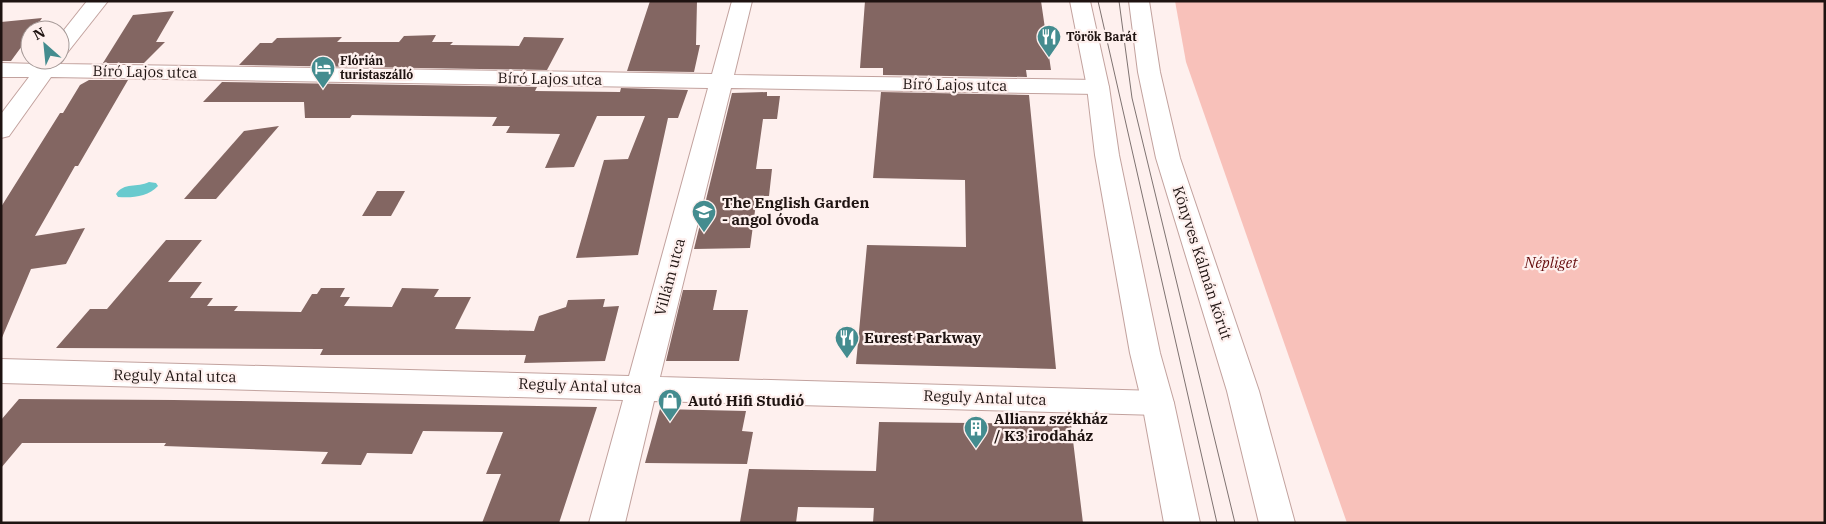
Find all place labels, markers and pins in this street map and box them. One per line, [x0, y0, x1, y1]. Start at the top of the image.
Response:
restaurant icon: Török Barát [1036, 24, 1062, 58]
place label: Török Barát [1066, 29, 1137, 44]
place label: Flórián turistaszálló [340, 53, 413, 82]
hotel icon: Flórián turistaszálló [310, 55, 336, 89]
place label: The English Garden - angol óvoda [722, 193, 870, 229]
school or university icon: The English Garden - angol óvoda [691, 199, 717, 233]
restaurant icon: Eurest Parkway [834, 325, 860, 359]
place label: Eurest Parkway [864, 328, 982, 347]
shop icon: Autó Hifi Studió [657, 388, 683, 422]
place label: Autó Hifi Studió [688, 391, 805, 410]
place label: Allianz székház / K3 irodaház [994, 409, 1108, 445]
building icon: Allianz székház / K3 irodaház [963, 415, 989, 449]

